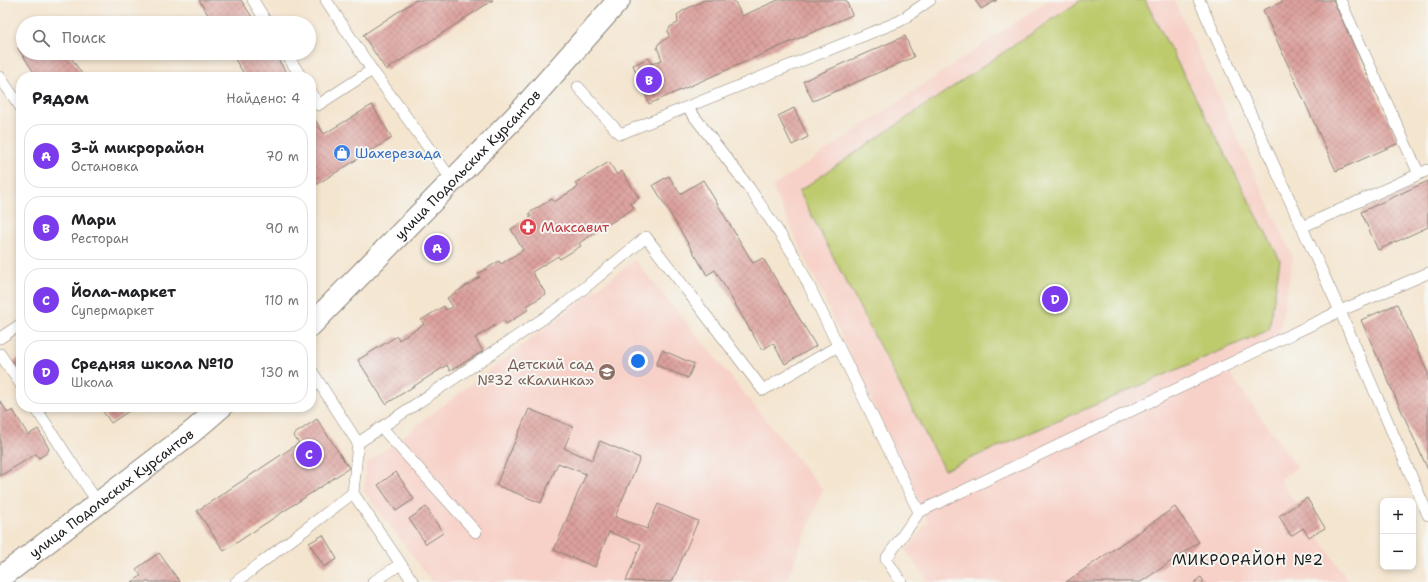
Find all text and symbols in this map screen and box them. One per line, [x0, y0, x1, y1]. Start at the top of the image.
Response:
search box [16, 16, 316, 60]
icon: search [30, 27, 52, 49]
text: Поиск [62, 28, 106, 48]
pin: B [636, 65, 662, 95]
street label: улица Подольских Курсантов [391, 86, 544, 244]
text: Рядом [32, 87, 89, 109]
text: Найдено: 4 [226, 90, 300, 107]
text: 3-й микрорайон [71, 138, 204, 158]
shop icon: Шахерезада [332, 143, 352, 163]
place label: Шахерезада [355, 144, 441, 162]
text: A [41, 148, 51, 165]
text: 70 m [265, 148, 299, 165]
text: Остановка [71, 158, 138, 175]
text: Мари [71, 210, 116, 230]
pharmacy icon: Максавит [518, 217, 538, 237]
place label: Максавит [541, 218, 610, 236]
text: B [42, 220, 50, 237]
text: 90 m [265, 220, 299, 237]
text: Ресторан [71, 230, 129, 247]
pin: A [424, 233, 450, 263]
text: Йола-маркет [71, 282, 176, 302]
pin: D [1042, 284, 1068, 314]
text: C [42, 292, 50, 309]
text: 110 m [264, 292, 299, 309]
text: Супермаркет [71, 302, 154, 319]
your location [628, 351, 648, 371]
text: Средняя школа №10 [71, 354, 234, 374]
place label: Детский сад №32 «Калинка» [477, 355, 594, 389]
school or university icon: Детский сад №32 «Калинка» [597, 362, 617, 382]
text: D [41, 364, 51, 381]
text: 130 m [261, 364, 299, 381]
text: Школа [71, 374, 113, 391]
street label: улица Подольских Курсантов [26, 425, 197, 562]
pin: C [296, 439, 322, 469]
map controls [1380, 498, 1416, 570]
button: + [1380, 498, 1416, 534]
button: − [1380, 534, 1416, 570]
district label: МИКРОРАЙОН №2 [1172, 549, 1324, 570]

